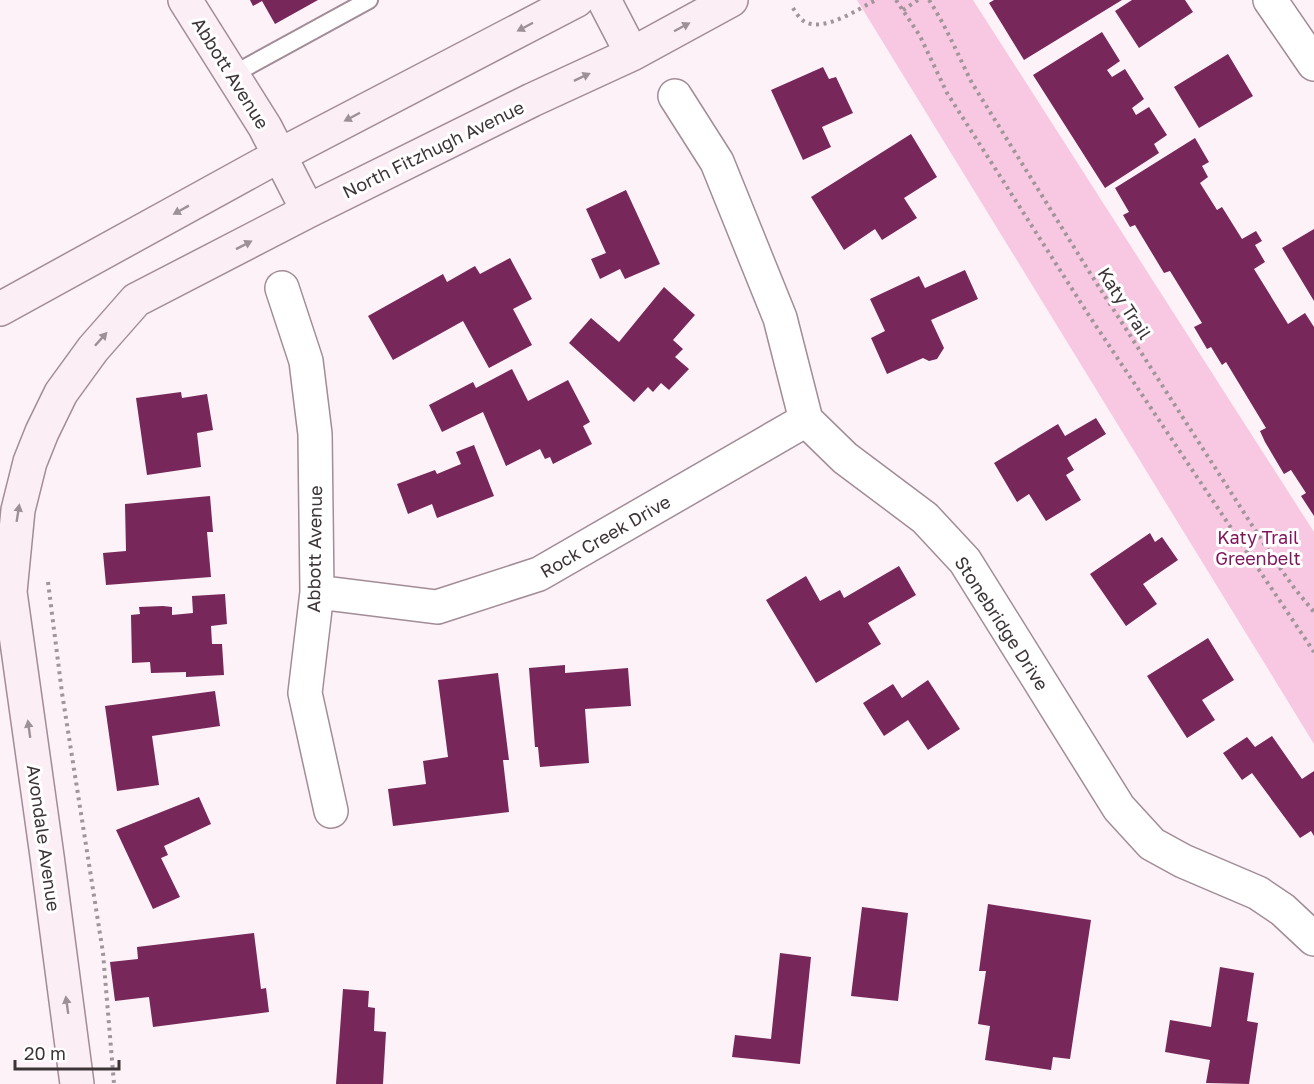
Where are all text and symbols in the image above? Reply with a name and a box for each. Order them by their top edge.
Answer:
street label: Abbott Avenue [188,13,274,133]
one-way arrow [517,22,534,32]
one-way arrow [673,22,690,32]
one-way arrow [574,73,591,82]
street label: North Fitzhugh Avenue [339,95,527,203]
one-way arrow [344,113,361,122]
one-way arrow [172,205,189,215]
one-way arrow [235,240,252,249]
street label: Katy Trail [1094,263,1157,343]
one-way arrow [94,332,107,347]
street label: Abbott Avenue [302,485,326,613]
street label: Rock Creek Drive [536,490,674,582]
one-way arrow [14,503,23,522]
park label: Katy Trail Greenbelt [1215,526,1301,569]
street label: Stonebridge Drive [950,552,1054,694]
one-way arrow [25,719,34,738]
street label: Avondale Avenue [23,763,65,913]
one-way arrow [63,995,72,1014]
scale bar [15,1033,118,1071]
text: 20 m [24,1042,66,1064]

